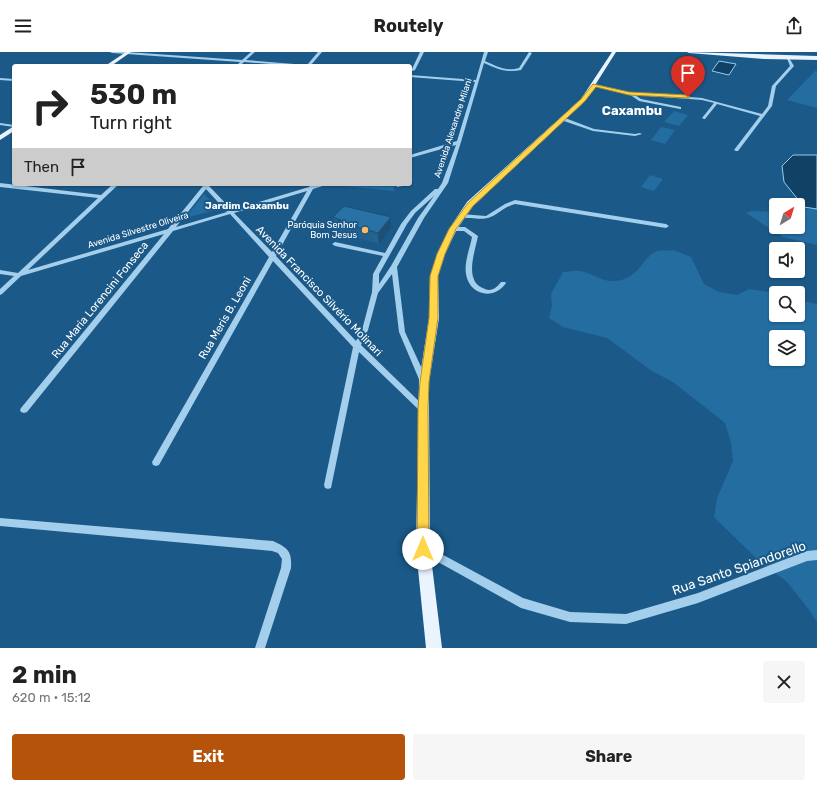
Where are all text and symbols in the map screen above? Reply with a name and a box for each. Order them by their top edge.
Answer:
icon: menu [12,15,34,37]
text: Routely [374,15,443,37]
icon: share [783,15,805,37]
pin [671,56,705,97]
icon: arrive [677,62,699,84]
street label: Avenida Alexandre Milani [432,77,474,179]
text: 530 m [90,78,177,111]
icon: right [24,80,76,132]
district label: Caxambu [602,103,662,118]
text: Turn right [90,112,172,134]
icon: arrive [67,156,89,178]
text: Then [24,158,59,176]
north arrow [769,198,805,234]
map controls [769,198,805,366]
district label: Jardim Caxambu [205,200,289,212]
street label: Avenida Silvestre Oliveira [86,210,190,250]
place label: Paróquia Senhor Bom Jesus [288,220,358,240]
street label: Avenida Francisco Silvério Molinari [253,223,385,359]
marker: Paróquia Senhor Bom Jesus [360,225,370,235]
street label: Rua Maria Lorencini Fonseca [49,239,151,361]
button: sound [769,242,805,278]
street label: Rua Meris B. Leoni [196,274,254,362]
button: search [769,286,805,322]
button: layers [769,330,805,366]
position arrow [402,528,444,570]
street label: Rua Santo Spiandorello [670,538,808,598]
text: 2 min [12,661,77,689]
button: close [763,661,805,703]
text: 620 m · 15:12 [12,690,91,705]
button: Exit [12,734,405,780]
button: Share [413,734,805,780]

